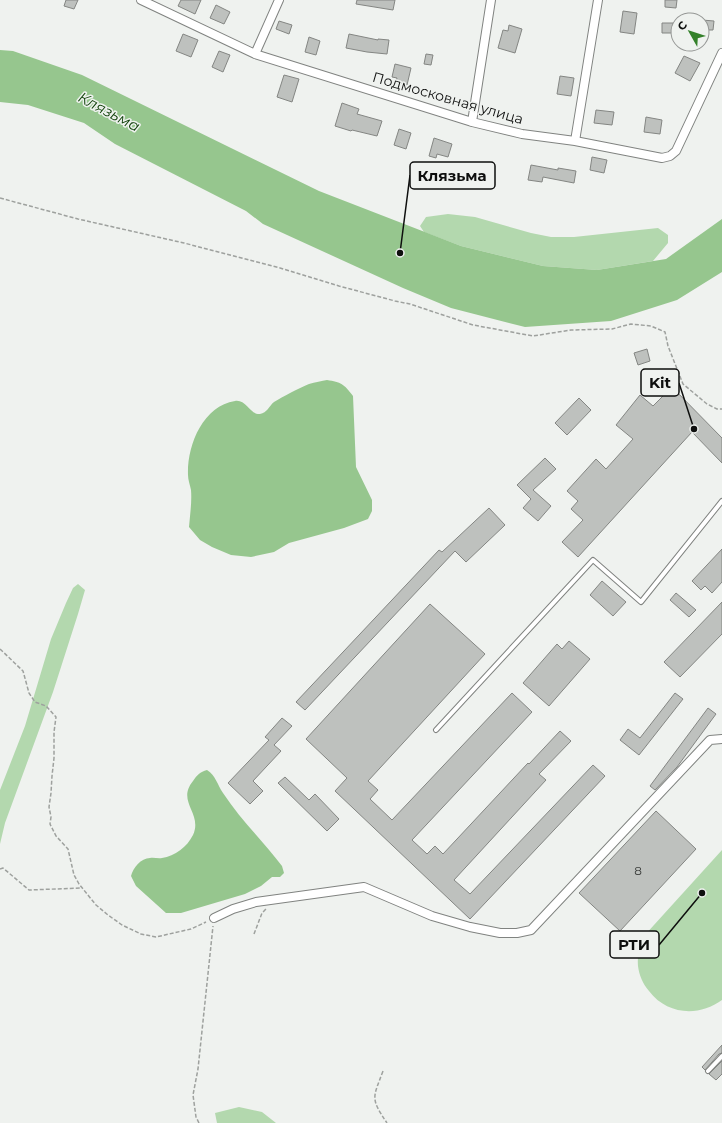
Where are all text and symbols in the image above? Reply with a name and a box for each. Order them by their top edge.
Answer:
north arrow [670,12,710,52]
text: С [674,18,690,33]
street label: Подмосковная улица [370,68,526,128]
water label: Клязьма [75,87,143,136]
callout: Клязьма [410,162,495,189]
text: Клязьма [417,166,487,185]
callout: Kit [641,369,679,396]
text: Kit [649,373,672,392]
house number: 8 [634,863,642,878]
callout: РТИ [610,931,659,958]
text: РТИ [618,935,650,954]

